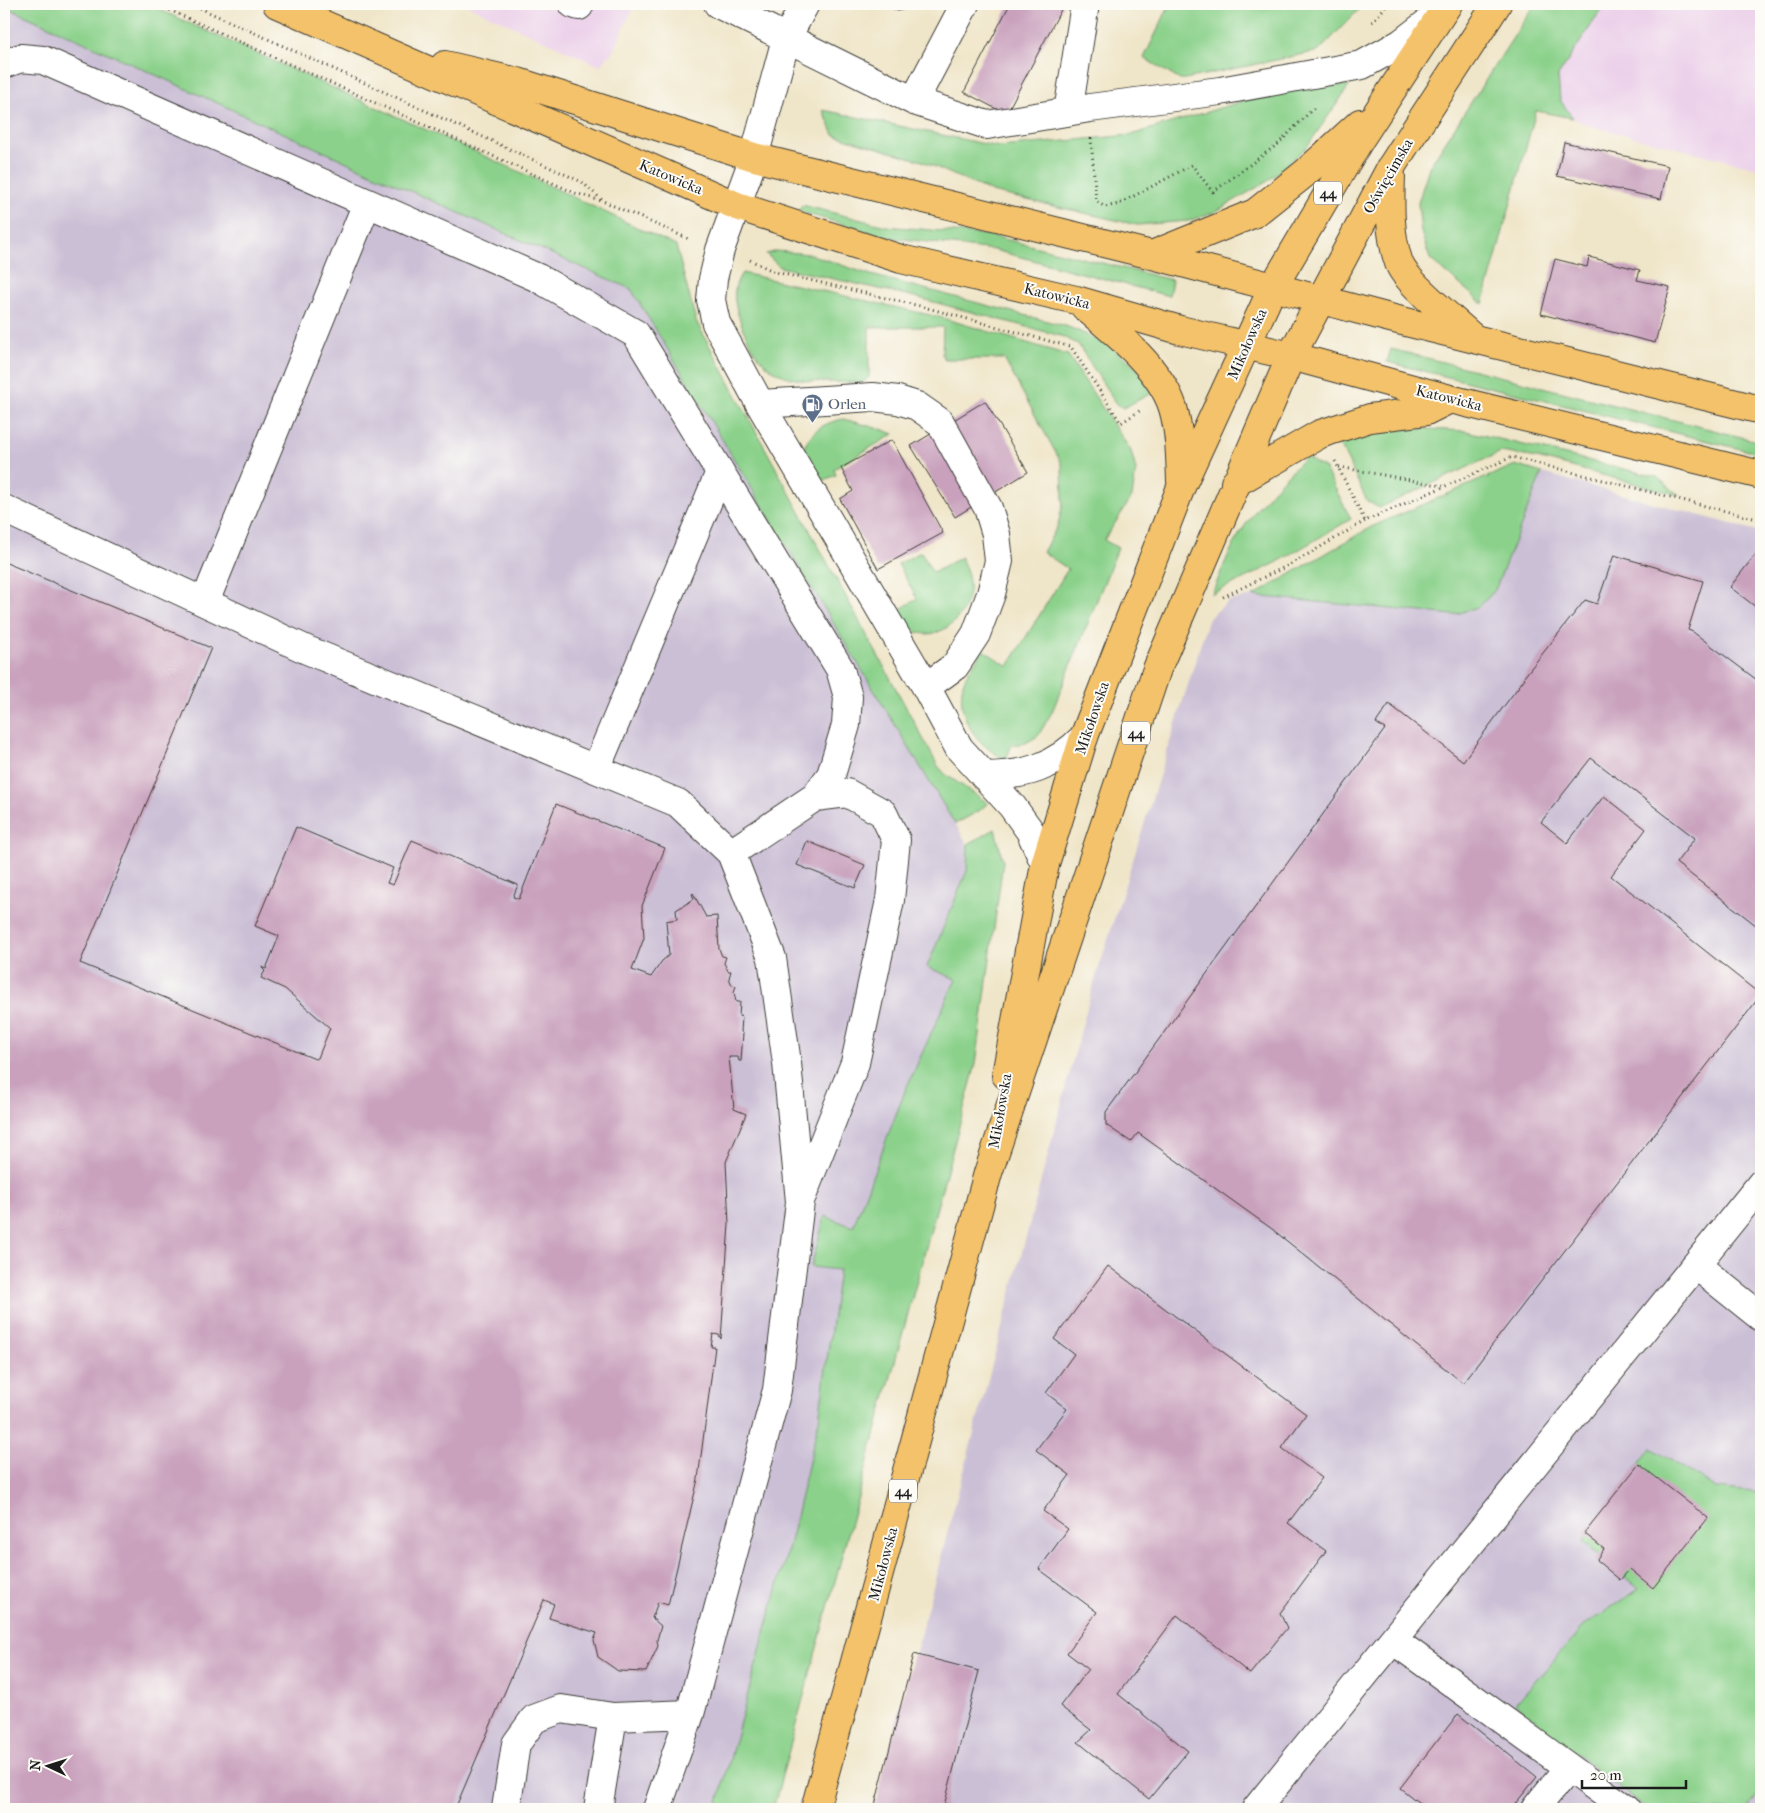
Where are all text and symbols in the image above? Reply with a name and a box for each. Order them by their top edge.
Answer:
street label: Oświęcimska [1359,134,1417,217]
street label: Katowicka [636,156,706,199]
road number: 44 [1314,182,1342,204]
street label: Katowicka [1022,279,1093,313]
street label: Mikołowska [1223,305,1271,382]
street label: Katowicka [1414,381,1485,415]
fuel station icon: Orlen [800,392,824,423]
place label: Orlen [828,395,867,413]
street label: Mikołowska [1071,678,1113,757]
road number: 44 [1122,721,1150,744]
street label: Mikołowska [985,1071,1016,1150]
road number: 44 [889,1480,917,1502]
street label: Mikołowska [864,1524,902,1603]
north arrow [22,1740,72,1790]
scale bar [1582,1758,1686,1790]
text: N [27,1759,44,1771]
text: 20 m [1590,1766,1622,1784]

